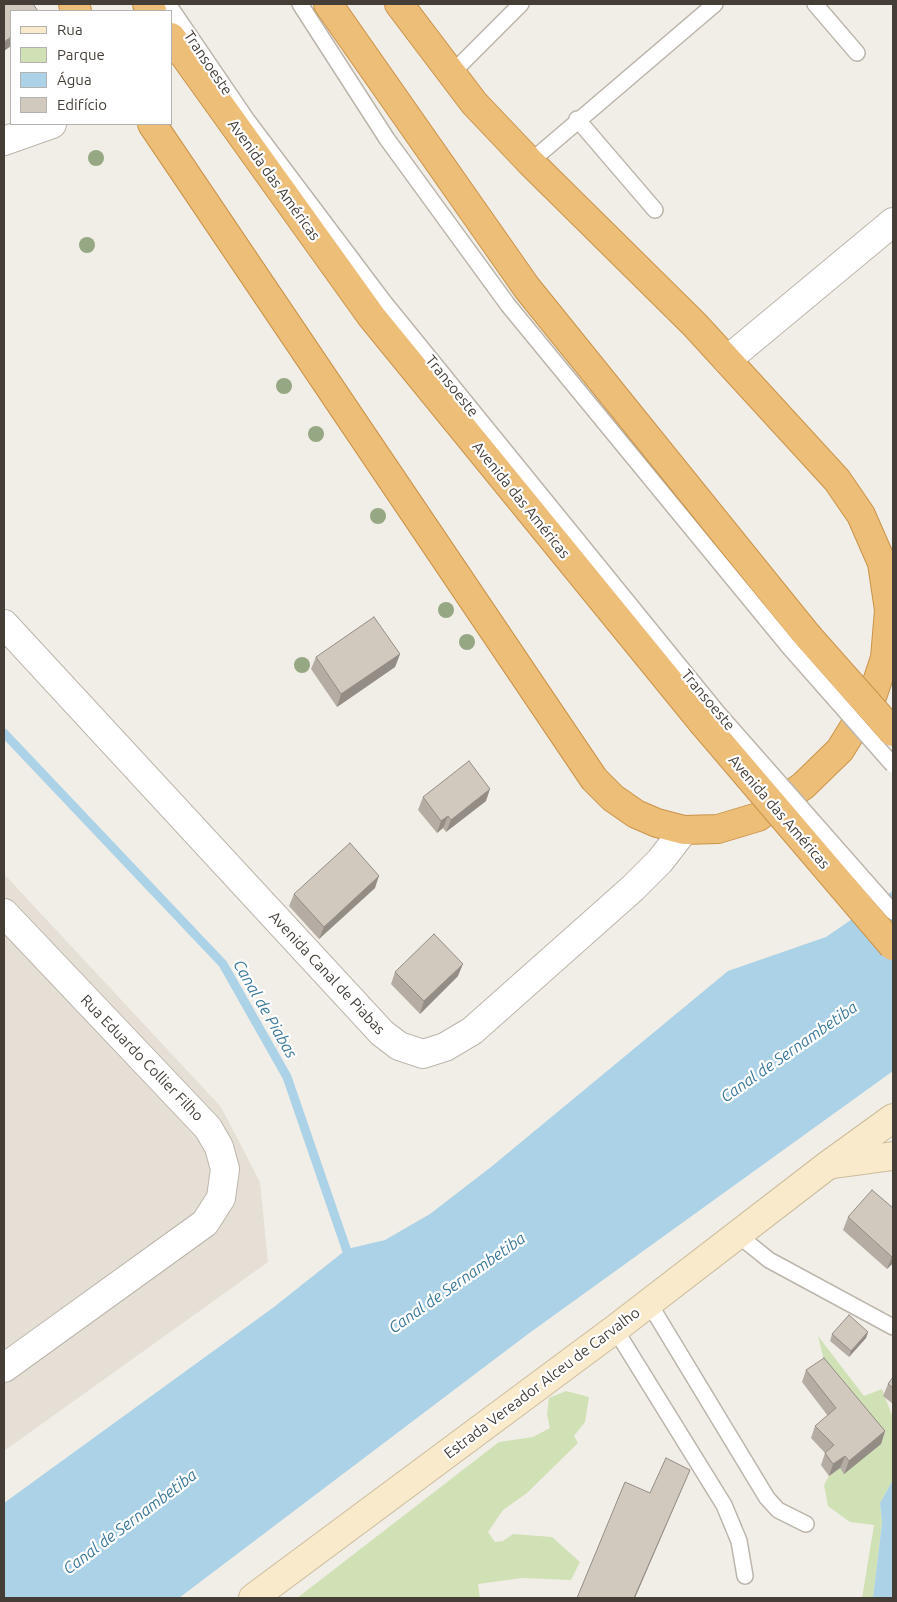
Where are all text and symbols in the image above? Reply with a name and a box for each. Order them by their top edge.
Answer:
legend [10,10,172,125]
text: Rua [57,21,83,38]
street label: Transoeste [180,27,236,99]
text: Parque [57,46,105,63]
text: Água [57,71,92,88]
text: Edifício [57,96,107,113]
street label: Avenida das Américas [224,116,324,244]
street label: Transoeste [422,352,482,420]
street label: Avenida das Américas [468,438,574,562]
street label: Transoeste [677,666,739,734]
street label: Avenida das Américas [725,751,833,873]
street label: Avenida Canal de Piabas [265,908,389,1038]
water label: Canal de Piabas [229,956,301,1062]
street label: Rua Eduardo Collier Filho [77,991,207,1125]
water label: Canal de Sernambetiba [717,998,861,1106]
water label: Canal de Sernambetiba [385,1229,529,1337]
street label: Estrada Vereador Alceu de Carvalho [441,1303,643,1463]
water label: Canal de Sernambetiba [59,1465,201,1579]

